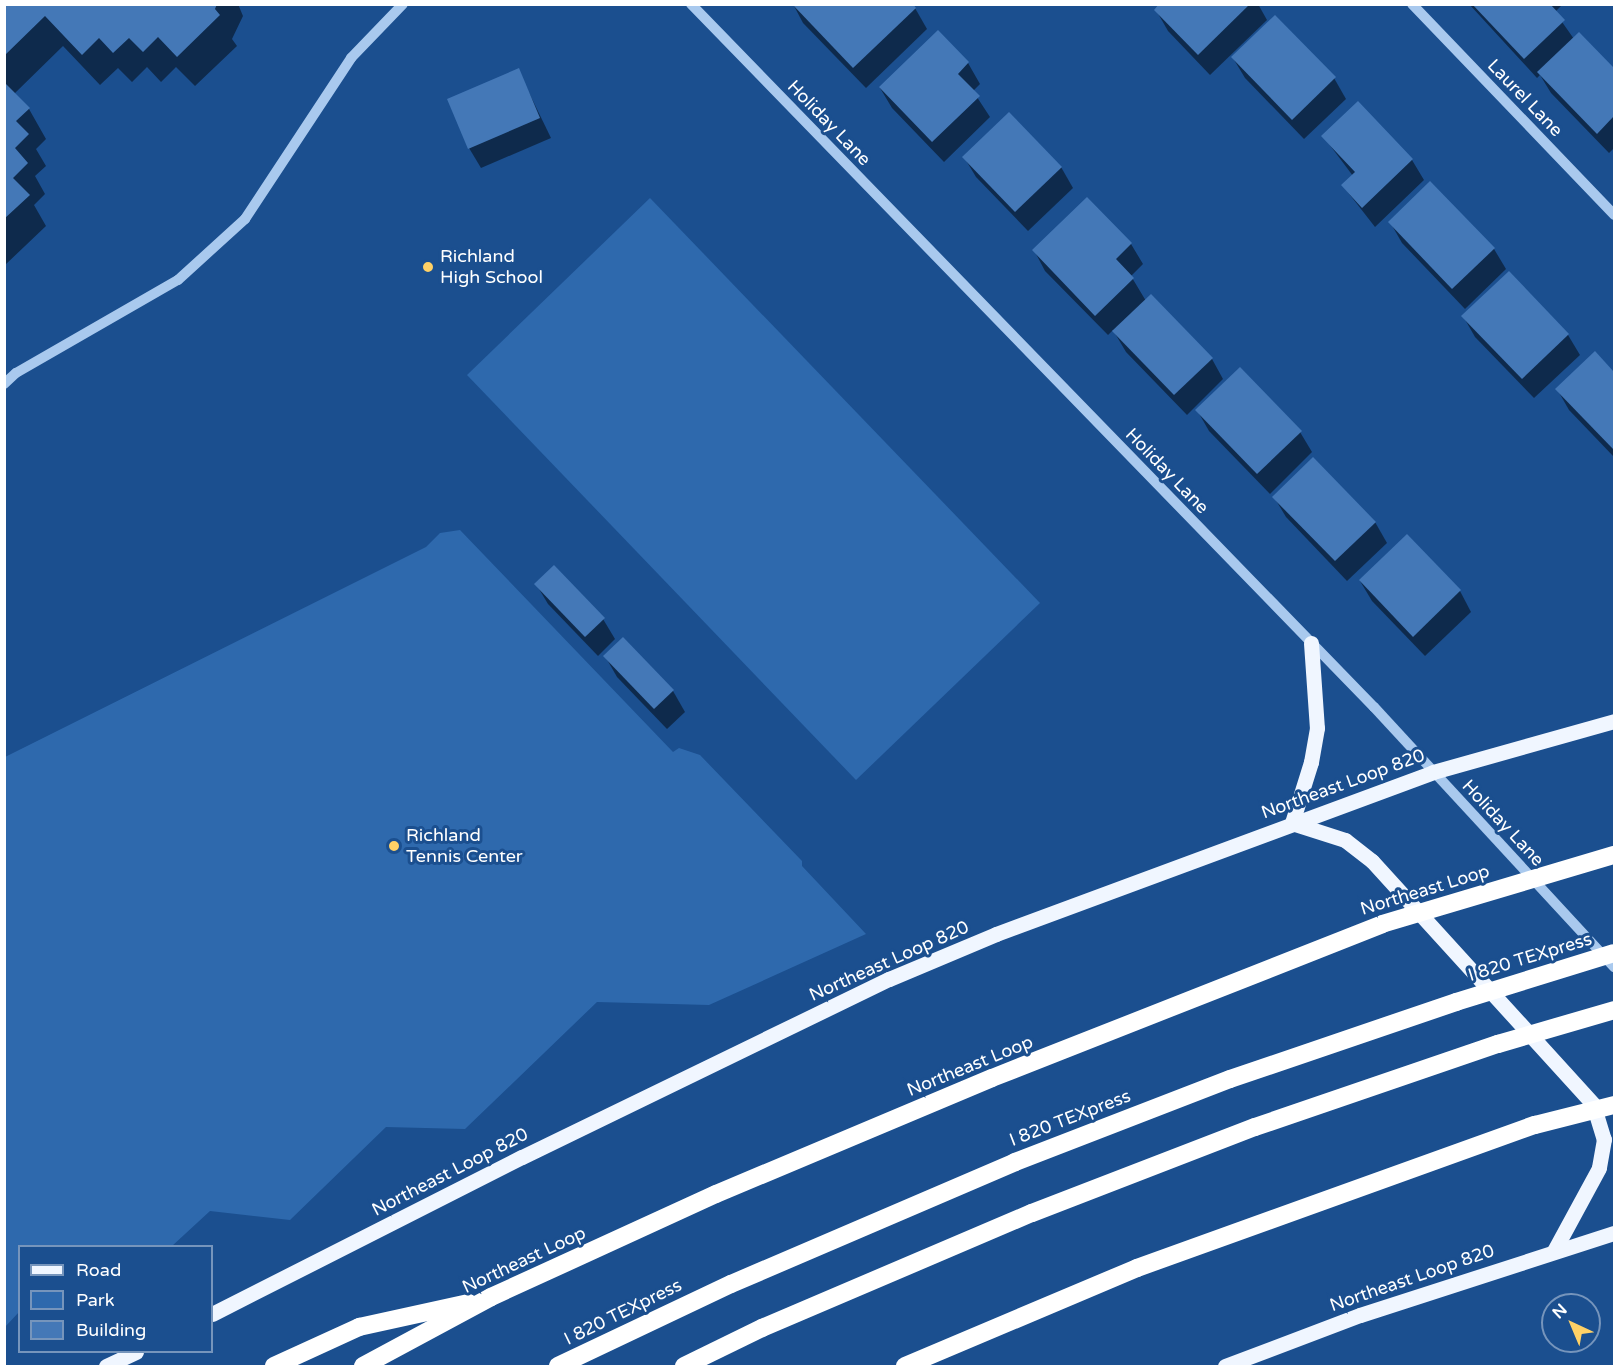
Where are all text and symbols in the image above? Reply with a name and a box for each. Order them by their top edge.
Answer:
street label: Laurel Lane [1483,55,1567,141]
street label: Holiday Lane [783,76,875,170]
place label: Richland High School [440,246,543,288]
marker: Richland High School [421,260,435,274]
street label: Holiday Lane [1121,424,1213,518]
street label: Northeast Loop 820 [1258,744,1428,824]
street label: Holiday Lane [1457,775,1549,871]
place label: Richland Tennis Center [406,825,523,868]
marker: Richland Tennis Center [387,839,401,853]
street label: Northeast Loop [1358,860,1492,920]
street label: Northeast Loop 820 [806,916,972,1006]
street label: I 820 TEXpress [1466,928,1594,986]
street label: Northeast Loop [904,1031,1036,1101]
street label: I 820 TEXpress [1006,1085,1134,1151]
street label: Northeast Loop 820 [368,1123,532,1221]
street label: Northeast Loop [459,1222,589,1298]
street label: Northeast Loop 820 [1327,1240,1497,1316]
legend [18,1245,213,1353]
text: Road [76,1259,121,1281]
street label: I 820 TEXpress [561,1274,685,1350]
text: Park [76,1289,114,1311]
north arrow [1541,1293,1601,1353]
text: N [1548,1300,1571,1323]
text: Building [76,1319,146,1341]

